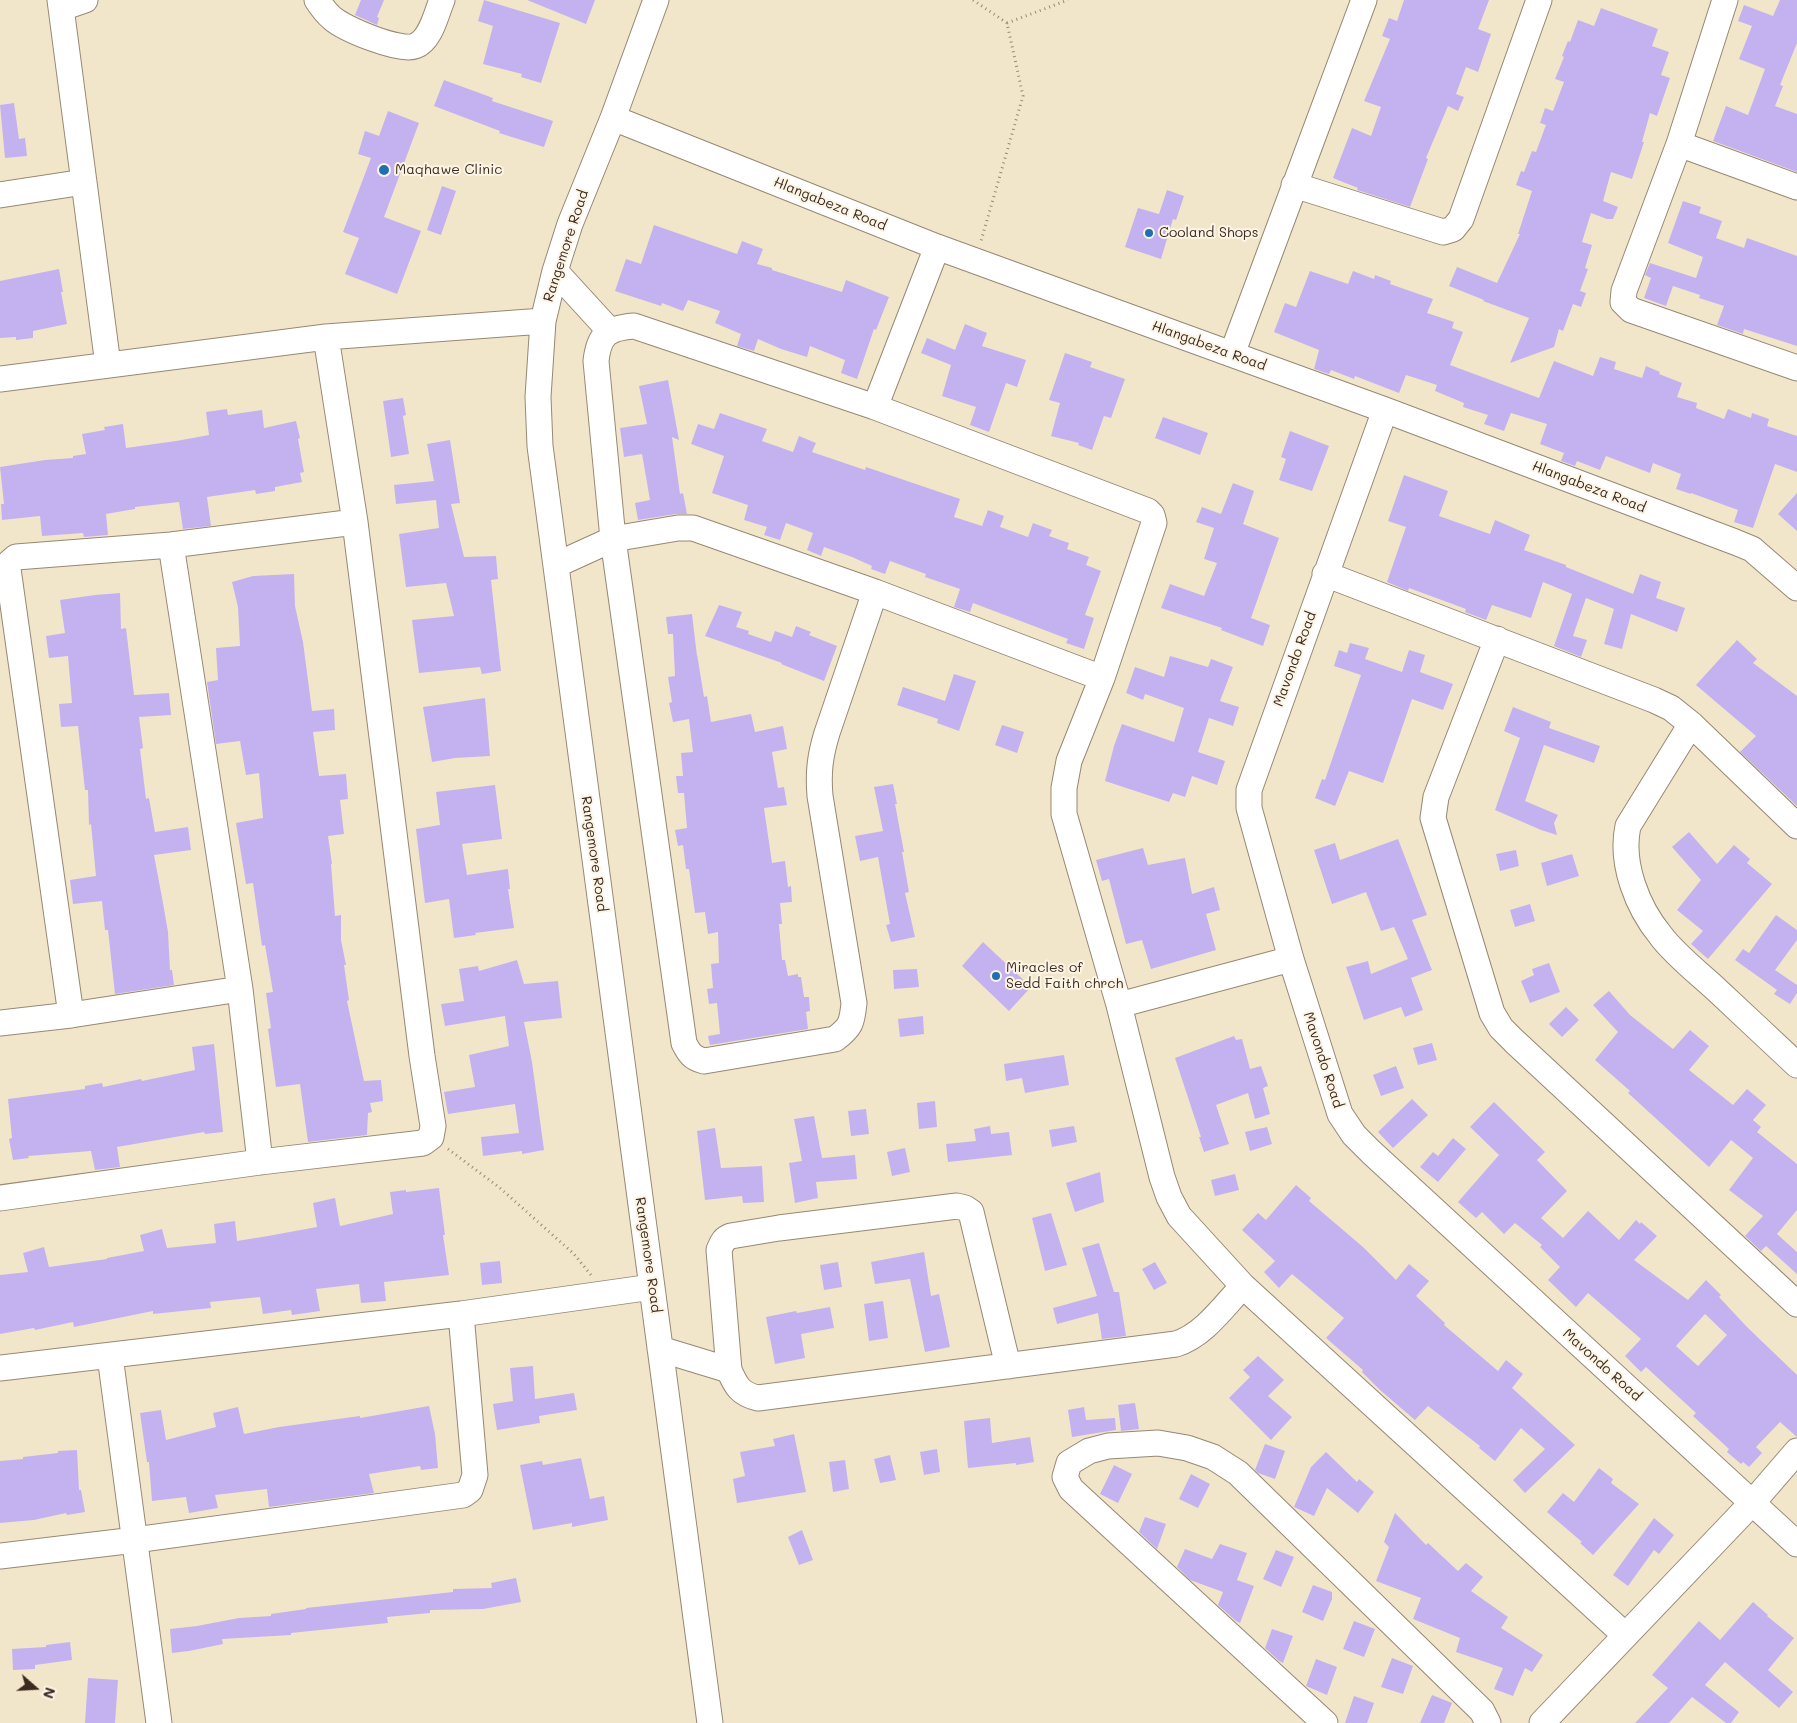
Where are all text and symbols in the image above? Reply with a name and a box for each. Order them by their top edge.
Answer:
place label: Maqhawe Clinic [395,162,503,178]
marker: Maqhawe Clinic [377,163,391,177]
street label: Hlangabeza Road [771,174,889,234]
street label: Rangemore Road [540,188,592,304]
place label: Cooland Shops [1159,225,1258,241]
marker: Cooland Shops [1143,227,1155,239]
street label: Hlangabeza Road [1150,318,1268,374]
street label: Hlangabeza Road [1530,458,1648,516]
street label: Mavondo Road [1270,609,1320,709]
street label: Rangemore Road [578,795,610,913]
place label: Miracles of Sedd Faith chrch [1006,960,1123,992]
marker: Miracles of Sedd Faith chrch [990,970,1002,982]
street label: Mavondo Road [1300,1010,1346,1110]
street label: Rangemore Road [632,1196,664,1314]
street label: Mavondo Road [1559,1325,1645,1405]
north arrow [10,1663,60,1713]
text: N [39,1685,60,1701]

